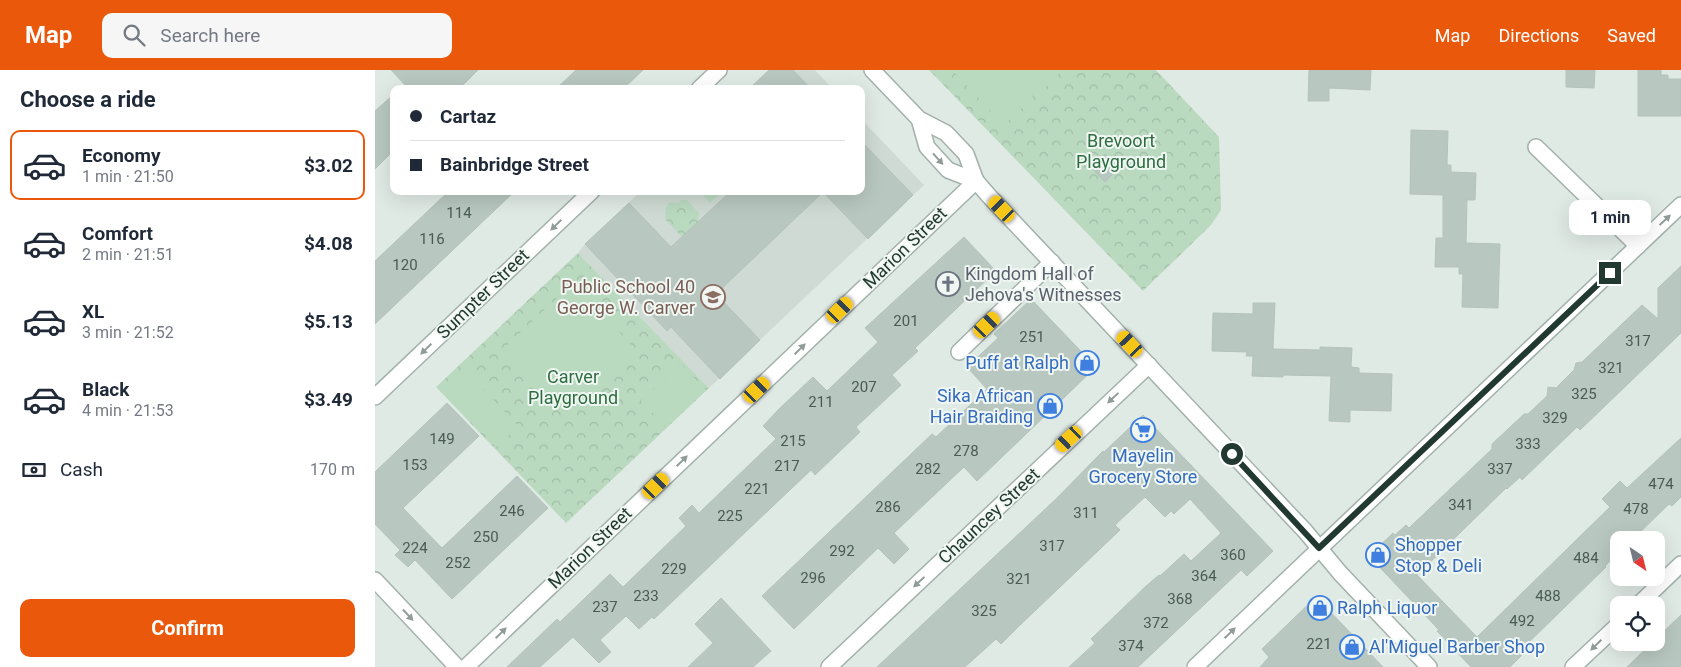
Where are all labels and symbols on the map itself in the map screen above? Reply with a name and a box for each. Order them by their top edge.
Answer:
park label: Brevoort Playground [1076,130,1166,172]
one-way arrow [932,152,944,164]
car [986,193,1017,225]
callout: 1 min [1569,200,1651,236]
street label: Marion Street [858,202,951,293]
house number: 114 [446,204,472,222]
one-way arrow [1659,214,1671,226]
one-way arrow [551,219,563,231]
house number: 116 [419,230,445,248]
street label: Sumpter Street [432,244,533,343]
house number: 120 [392,256,418,274]
route end [1599,262,1621,284]
place label: Kingdom Hall of Jehova's Witnesses [965,263,1122,305]
church icon: Kingdom Hall of Jehova's Witnesses [935,271,961,297]
place label: Public School 40 George W. Carver [557,276,695,318]
school or university icon: Public School 40 George W. Carver [700,284,726,310]
car [824,294,856,326]
car [970,309,1003,341]
house number: 201 [893,312,919,330]
house number: 251 [1019,328,1045,346]
car [1114,328,1145,360]
house number: 317 [1625,332,1651,350]
one-way arrow [420,343,432,355]
one-way arrow [793,343,805,355]
shop icon: Puff at Ralph [1074,350,1100,376]
place label: Puff at Ralph [965,352,1069,373]
house number: 321 [1598,359,1624,377]
park label: Carver Playground [528,366,618,408]
car [741,374,773,406]
house number: 207 [851,378,877,396]
place label: Sika African Hair Braiding [930,385,1033,427]
house number: 325 [1571,385,1597,403]
one-way arrow [1107,392,1119,404]
house number: 211 [808,393,834,411]
shop icon: Sika African Hair Braiding [1037,393,1063,419]
house number: 329 [1542,409,1568,427]
supermarket icon: Mayelin Grocery Store [1130,417,1156,443]
car [1052,423,1085,455]
house number: 149 [429,430,455,448]
house number: 215 [780,432,806,450]
house number: 333 [1515,435,1541,453]
house number: 278 [953,442,979,460]
route start [1221,443,1243,465]
place label: Mayelin Grocery Store [1089,445,1197,487]
one-way arrow [676,455,688,467]
house number: 153 [402,456,428,474]
house number: 217 [774,457,800,475]
house number: 282 [915,460,941,478]
house number: 337 [1487,460,1513,478]
street label: Chauncey Street [934,463,1044,568]
car [640,470,672,502]
house number: 474 [1648,475,1674,493]
house number: 221 [744,480,770,498]
house number: 341 [1448,496,1474,514]
house number: 286 [875,498,901,516]
house number: 478 [1623,500,1649,518]
house number: 246 [499,502,525,520]
street label: Marion Street [543,502,636,593]
house number: 311 [1073,504,1099,522]
house number: 225 [717,507,743,525]
house number: 250 [473,528,499,546]
north arrow [1610,531,1665,586]
place label: Shopper Stop & Deli [1395,534,1482,576]
house number: 317 [1039,537,1065,555]
house number: 224 [402,539,428,557]
house number: 292 [829,542,855,560]
shop icon: Shopper Stop & Deli [1365,542,1391,568]
house number: 360 [1220,546,1246,564]
house number: 484 [1573,549,1599,567]
house number: 252 [445,554,471,572]
house number: 229 [661,560,687,578]
house number: 364 [1191,567,1217,585]
house number: 296 [800,569,826,587]
house number: 321 [1006,570,1032,588]
one-way arrow [913,576,925,588]
house number: 233 [633,587,659,605]
house number: 488 [1535,587,1561,605]
house number: 368 [1167,590,1193,608]
shop icon: Ralph Liquor [1307,595,1333,621]
place label: Ralph Liquor [1337,597,1437,618]
house number: 237 [592,598,618,616]
house number: 325 [971,602,997,620]
one-way arrow [402,609,414,621]
house number: 492 [1509,612,1535,630]
house number: 372 [1143,614,1169,632]
one-way arrow [1224,627,1236,639]
one-way arrow [495,628,507,640]
shop icon: Al'Miguel Barber Shop [1339,634,1365,660]
house number: 221 [1306,635,1332,653]
place label: Al'Miguel Barber Shop [1369,636,1545,657]
house number: 374 [1118,637,1144,655]
one-way arrow [1590,639,1602,651]

